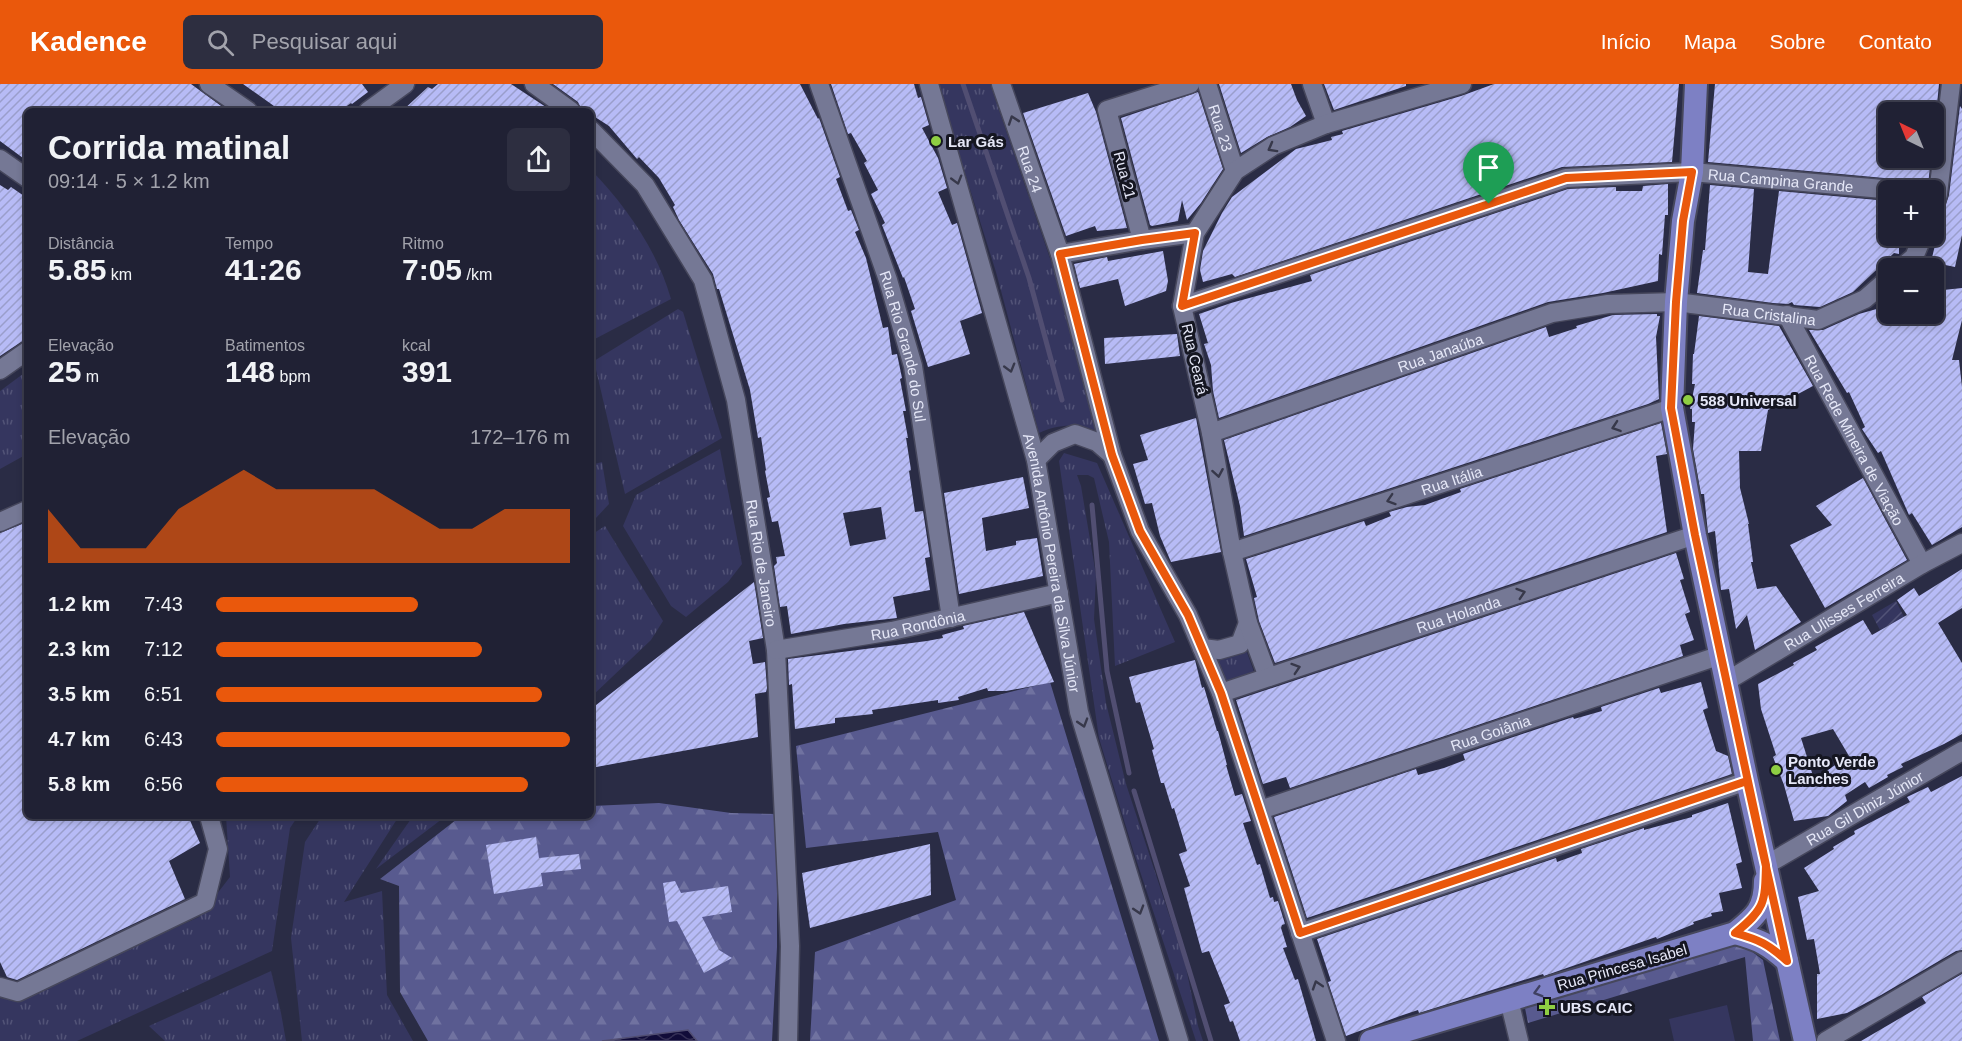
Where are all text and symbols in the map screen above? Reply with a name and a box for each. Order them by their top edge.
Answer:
search box [183,15,603,69]
text: Kadence [30,26,147,57]
icon: search [204,26,237,59]
text: Pesquisar aqui [252,29,397,54]
text: Início [1601,30,1651,53]
text: Mapa [1684,30,1736,53]
text: Sobre [1769,30,1825,53]
text: Contato [1858,30,1932,53]
street label: Rua 23 [1206,102,1237,153]
north arrow [1878,102,1944,168]
map controls [1878,102,1944,324]
one-way arrow [1008,115,1020,126]
button: share [507,128,570,191]
text: Corrida matinal [48,129,290,166]
place label: Lar Gás [948,133,1004,150]
marker: Lar Gás [929,134,943,148]
one-way arrow [1268,141,1278,152]
pin [1463,142,1514,204]
street label: Rua 24 [1015,143,1046,195]
street label: Rua 21 [1111,149,1139,201]
icon: arrive [1472,151,1505,184]
street label: Rua Campina Grande [1707,165,1854,195]
text: 09:14 · 5 × 1.2 km [48,170,210,192]
one-way arrow [950,174,962,185]
button: + [1878,180,1944,246]
text: Distância [48,235,114,252]
text: Tempo [225,235,273,252]
text: Ritmo [402,235,444,252]
text: 5.85 [48,253,106,286]
text: 41:26 [225,253,302,286]
text: 7:05 [402,253,462,286]
button: − [1878,258,1944,324]
text: km [106,266,132,283]
text: /km [462,266,492,283]
street label: Rua Rio Grande do Sul [877,268,930,423]
street label: Rua Cristalina [1721,299,1817,328]
street label: Rua Ceará [1179,322,1212,397]
street label: Rua Janaúba [1395,329,1486,375]
text: Elevação [48,337,114,354]
text: Batimentos [225,337,305,354]
text: kcal [402,337,430,354]
street label: Rua Rede Mineira de Viação [1802,352,1908,528]
text: 25 [48,355,81,388]
text: 148 [225,355,275,388]
text: 391 [402,355,452,388]
one-way arrow [1003,363,1016,373]
text: m [81,368,99,385]
text: bpm [275,368,311,385]
place label: 588 Universal [1700,392,1797,409]
marker: 588 Universal [1681,393,1695,407]
one-way arrow [1611,419,1622,432]
text: Elevação [48,426,130,448]
text: 172–176 m [470,426,570,448]
street label: Avenida Antônio Pereira da Silva Júnior [1020,431,1084,694]
street label: Rua Itália [1419,462,1485,498]
one-way arrow [1211,468,1224,478]
one-way arrow [1386,493,1397,505]
street label: Rua Rio de Janeiro [744,498,781,628]
street label: Rua Ulisses Ferreira [1781,568,1907,654]
one-way arrow [1515,588,1526,600]
street label: Rua Holanda [1414,592,1503,636]
text: 1.2 km [48,593,110,615]
text: 7:43 [144,593,183,615]
street label: Rua Rondônia [869,606,967,643]
text: 2.3 km [48,638,110,660]
text: 7:12 [144,638,183,660]
one-way arrow [1290,662,1301,675]
text: 3.5 km [48,683,110,705]
text: 6:51 [144,683,183,705]
street label: Rua Goiânia [1448,711,1533,754]
one-way arrow [1076,717,1088,728]
text: 4.7 km [48,728,110,750]
text: 6:43 [144,728,183,750]
place label: Ponto Verde Lanches [1788,753,1876,787]
marker: Ponto Verde Lanches [1769,763,1783,777]
street label: Rua Gil Diniz Júnior [1803,767,1926,848]
text: 5.8 km [48,773,110,795]
text: 6:56 [144,773,183,795]
one-way arrow [1132,904,1145,915]
street label: Rua Princesa Isabel [1555,940,1689,994]
one-way arrow [1312,981,1325,991]
one-way arrow [1533,985,1544,997]
marker: UBS CAIC [1538,998,1556,1016]
place label: UBS CAIC [1560,999,1633,1016]

